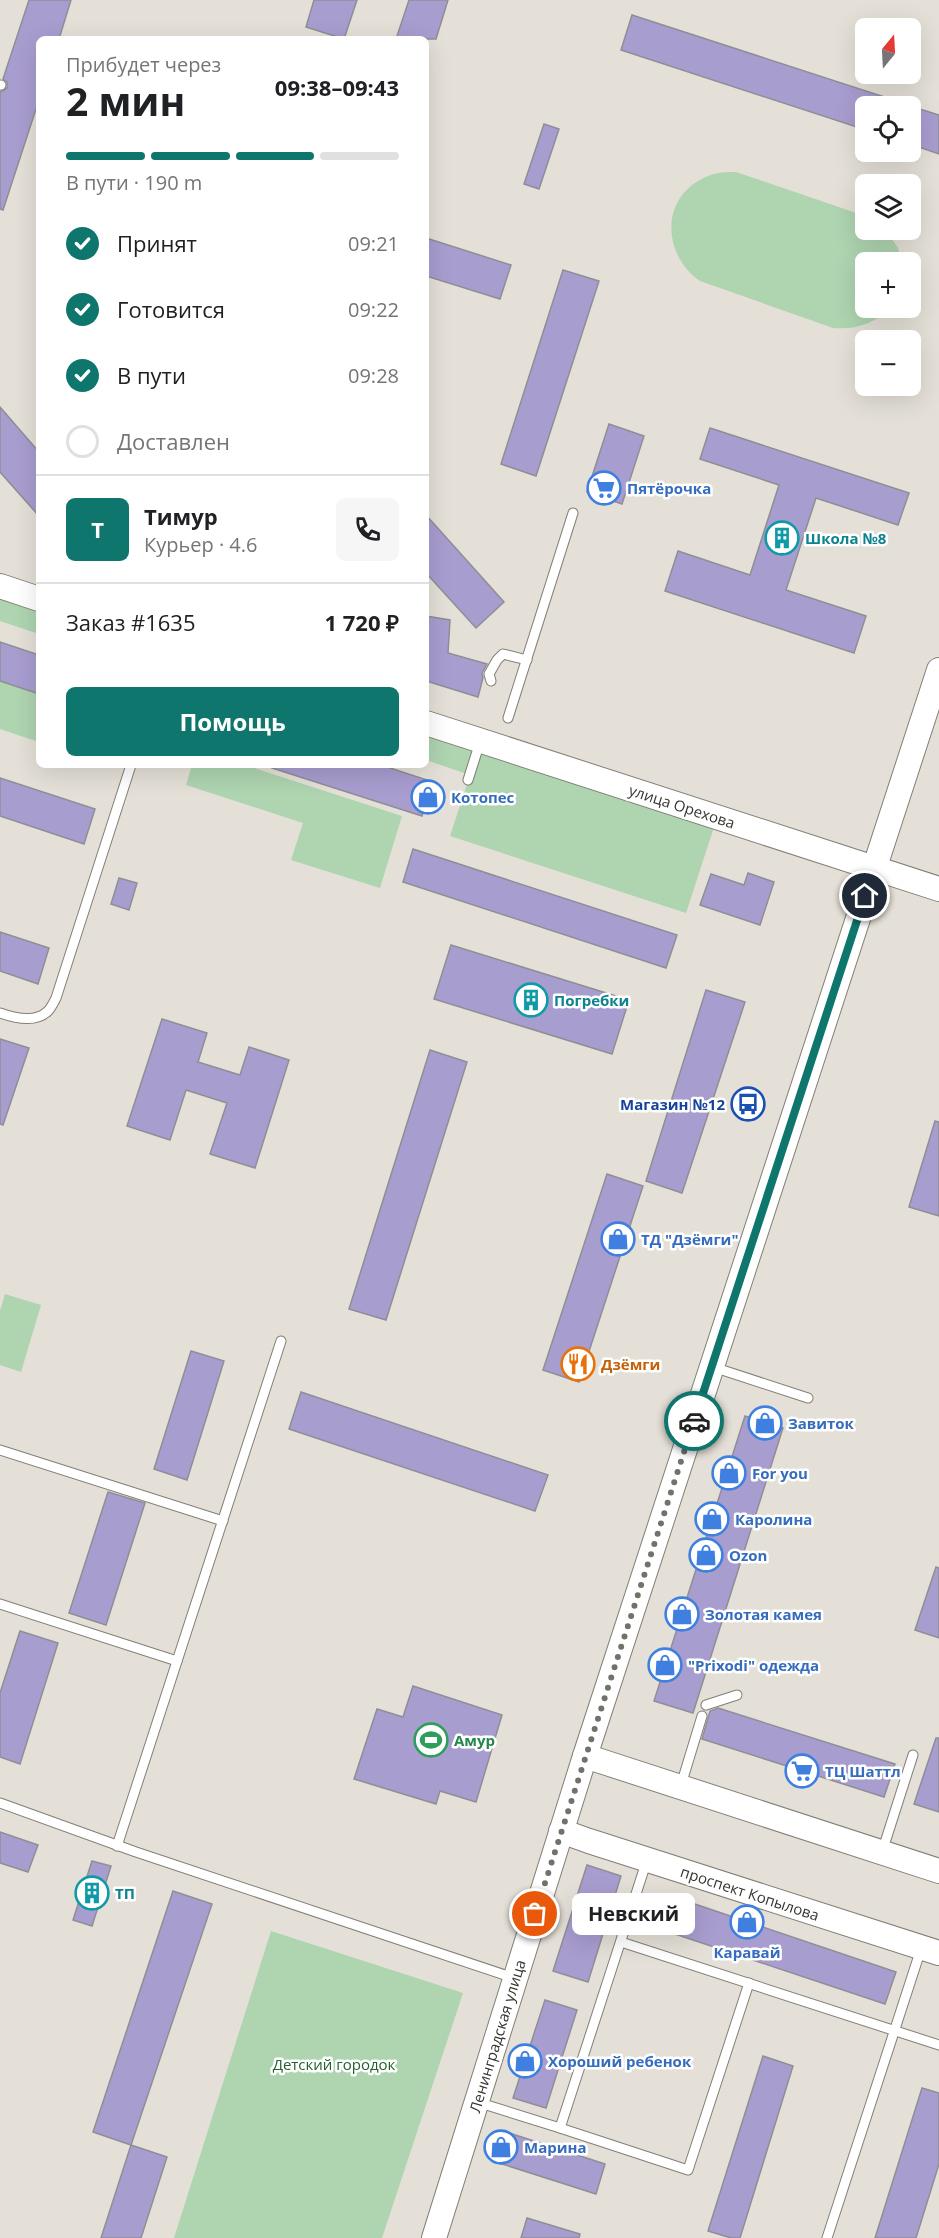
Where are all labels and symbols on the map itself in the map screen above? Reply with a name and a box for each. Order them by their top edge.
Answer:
north arrow [855,18,921,84]
supermarket icon: Пятёрочка [586,470,622,506]
place label: Пятёрочка [627,478,711,498]
building icon: Школа №8 [764,520,800,556]
place label: Школа №8 [805,528,887,548]
shop icon: Котопес [410,779,446,815]
street label: улица Орехова [626,779,738,833]
place label: Котопес [451,787,515,807]
pin [839,870,890,921]
building icon: Погребки [513,982,549,1018]
place label: Погребки [554,990,629,1010]
bus stop icon: Магазин №12 [730,1086,766,1122]
place label: Магазин №12 [620,1094,725,1114]
shop icon: ТД "Дзёмги" [600,1221,636,1257]
place label: ТД "Дзёмги" [641,1229,739,1249]
restaurant icon: Дзёмги [560,1346,596,1382]
place label: Дзёмги [601,1354,660,1374]
courier [664,1391,724,1451]
shop icon: Завиток [747,1405,783,1441]
place label: Завиток [788,1413,855,1433]
shop icon: For you [711,1455,747,1491]
place label: For you [752,1463,808,1483]
shop icon: Каролина [694,1501,730,1537]
place label: Каролина [735,1509,812,1529]
shop icon: Ozon [688,1537,724,1573]
place label: Ozon [729,1545,767,1565]
shop icon: Золотая камея [664,1596,700,1632]
place label: Золотая камея [705,1604,822,1624]
shop icon: "Prixodi" одежда [647,1647,683,1683]
place label: "Prixodi" одежда [688,1655,819,1675]
sports icon: Амур [413,1722,449,1758]
place label: Амур [454,1730,495,1750]
supermarket icon: ТЦ Шаттл [784,1753,820,1789]
place label: ТЦ Шаттл [825,1761,901,1781]
street label: проспект Копылова [678,1861,822,1925]
building icon: ТП [74,1875,110,1911]
place label: ТП [115,1883,135,1903]
pin [509,1888,560,1939]
callout: Невский [571,1893,694,1935]
shop icon: Каравай [729,1904,765,1940]
place label: Каравай [714,1942,781,1962]
street label: Ленинградская улица [464,1957,530,2115]
shop icon: Хороший ребенок [507,2043,543,2079]
place label: Хороший ребенок [548,2051,692,2071]
park label: Детский городок [273,2054,396,2074]
shop icon: Марина [483,2129,519,2165]
place label: Марина [524,2137,587,2157]

